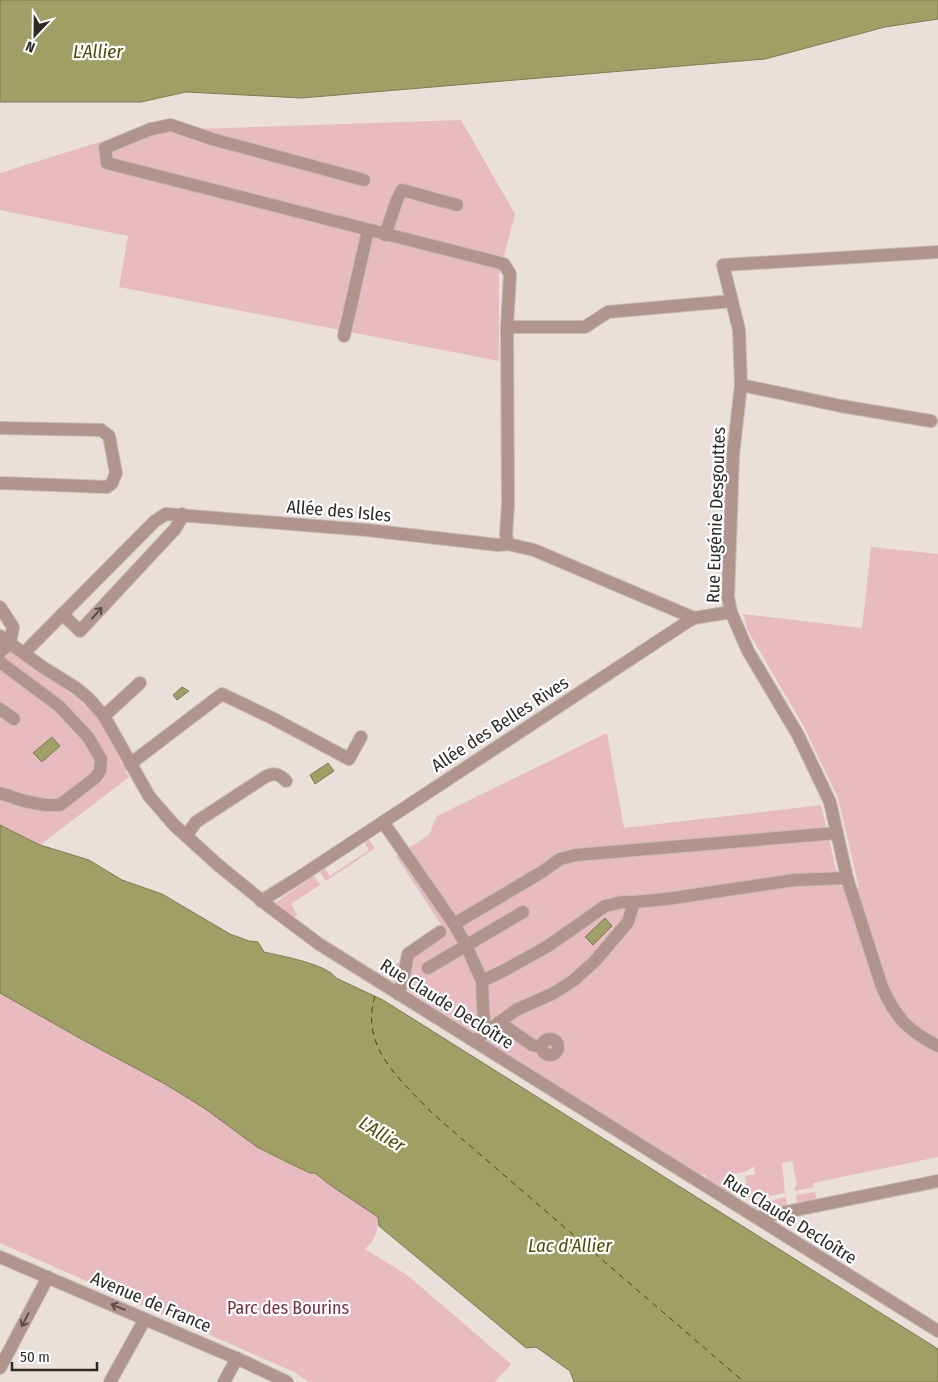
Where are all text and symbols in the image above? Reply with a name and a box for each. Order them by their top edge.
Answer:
north arrow [10,10,60,60]
text: N [23,37,37,56]
water label: L'Allier [73,40,124,63]
street label: Rue Eugénie Desgouttes [702,426,730,603]
street label: Allée des Isles [286,495,393,527]
one-way arrow [90,607,102,620]
street label: Allée des Belles Rives [427,671,573,777]
street label: Rue Claude Decloître [376,954,518,1054]
water label: L'Allier [355,1111,410,1158]
street label: Rue Claude Decloître [719,1169,861,1269]
water label: Lac d'Allier [528,1234,613,1257]
street label: Avenue de France [87,1267,215,1337]
park label: Parc des Bourins [227,1297,349,1319]
one-way arrow [111,1302,126,1312]
one-way arrow [20,1312,30,1327]
scale bar [12,1340,98,1372]
text: 50 m [20,1348,50,1366]

